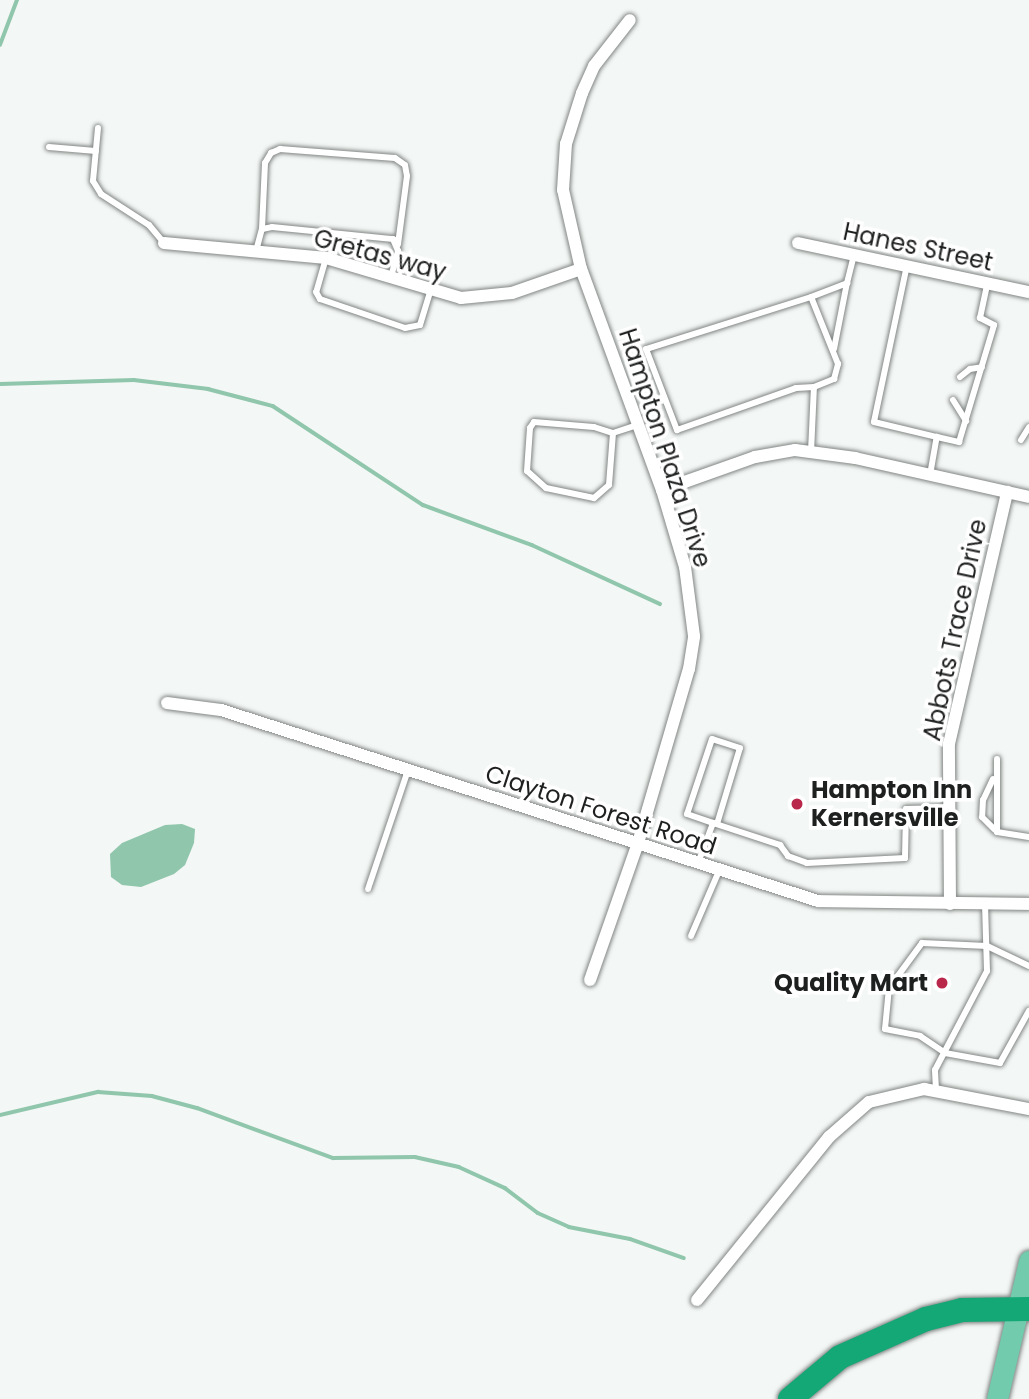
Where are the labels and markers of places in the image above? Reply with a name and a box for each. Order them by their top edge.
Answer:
place label: Hampton Inn Kernersville [811,776,972,832]
marker: Hampton Inn Kernersville [789,796,805,812]
place label: Quality Mart [774,969,928,997]
marker: Quality Mart [934,975,950,991]

